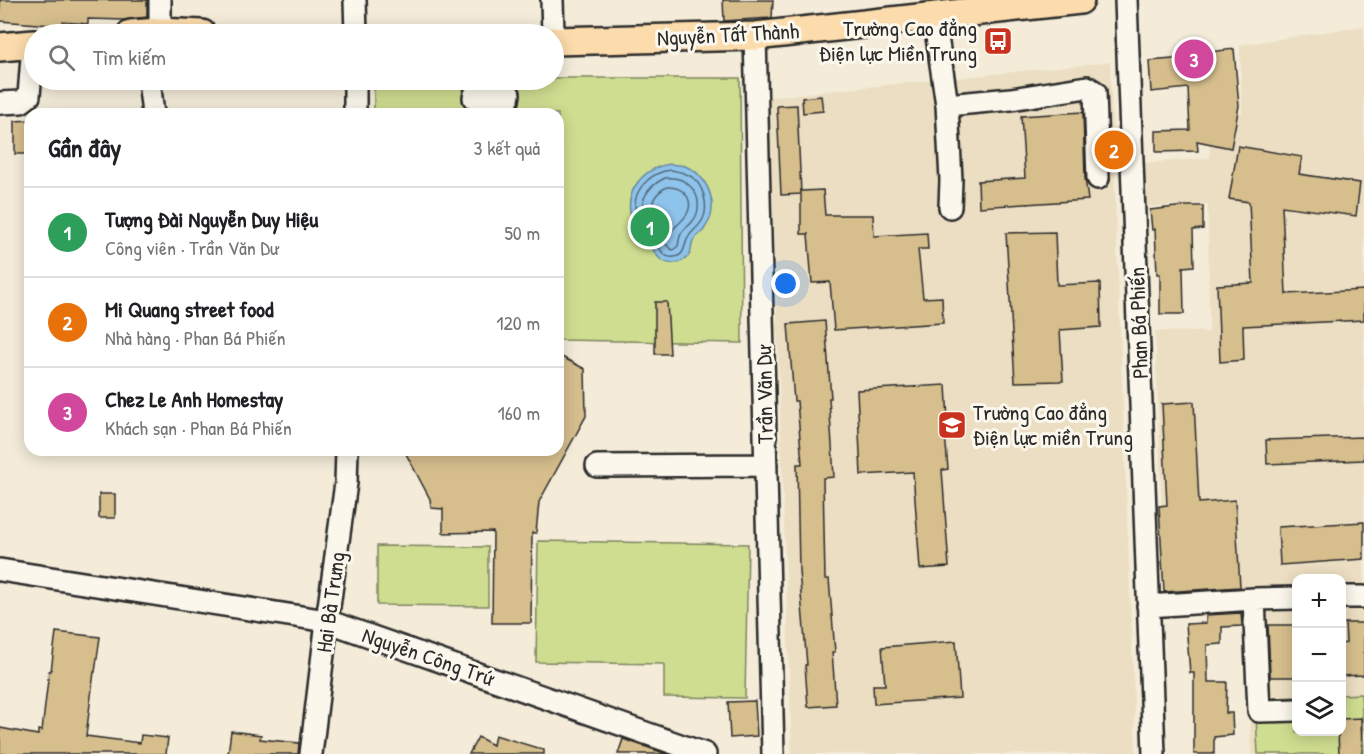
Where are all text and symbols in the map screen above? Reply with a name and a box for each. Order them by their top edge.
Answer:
place label: Trường Cao đẳng Điện lực Miền Trung [819,13,977,68]
street label: Nguyễn Tất Thành [656,15,800,53]
search box [24,24,564,90]
bus stop icon: Trường Cao đẳng Điện lực Miền Trung [982,25,1014,57]
pin: 3 [1174,36,1214,82]
icon: search [45,41,78,74]
text: Tìm kiếm [93,42,166,72]
pin: 2 [1094,128,1134,172]
text: Gần đây [48,130,121,165]
text: 3 kết quả [474,134,540,161]
text: Tượng Đài Nguyễn Duy Hiệu [105,204,318,234]
pin: 1 [630,204,670,250]
text: 1 [64,219,71,246]
text: 50 m [504,219,540,246]
text: Công viên · Trần Văn Dư [105,234,278,261]
street label: Phan Bá Phiến [1121,267,1155,379]
your location [771,269,800,298]
text: Mi Quang street food [105,294,274,324]
text: 2 [63,309,72,336]
text: 120 m [496,309,540,336]
text: Nhà hàng · Phan Bá Phiến [105,324,285,351]
street label: Trần Văn Dư [748,344,780,444]
text: Chez Le Anh Homestay [105,384,283,414]
place label: Trường Cao đẳng Điện lực miền Trung [973,397,1133,452]
text: 3 [63,399,72,426]
text: 160 m [498,399,540,426]
school or university icon: Trường Cao đẳng Điện lực miền Trung [936,409,968,441]
text: Khách sạn · Phan Bá Phiến [105,414,292,441]
street label: Hai Bà Trưng [308,550,352,654]
map controls [1292,574,1346,736]
button: + [1292,574,1346,628]
street label: Nguyễn Công Trứ [359,620,500,693]
button: − [1292,628,1346,682]
button: layers [1292,682,1346,736]

